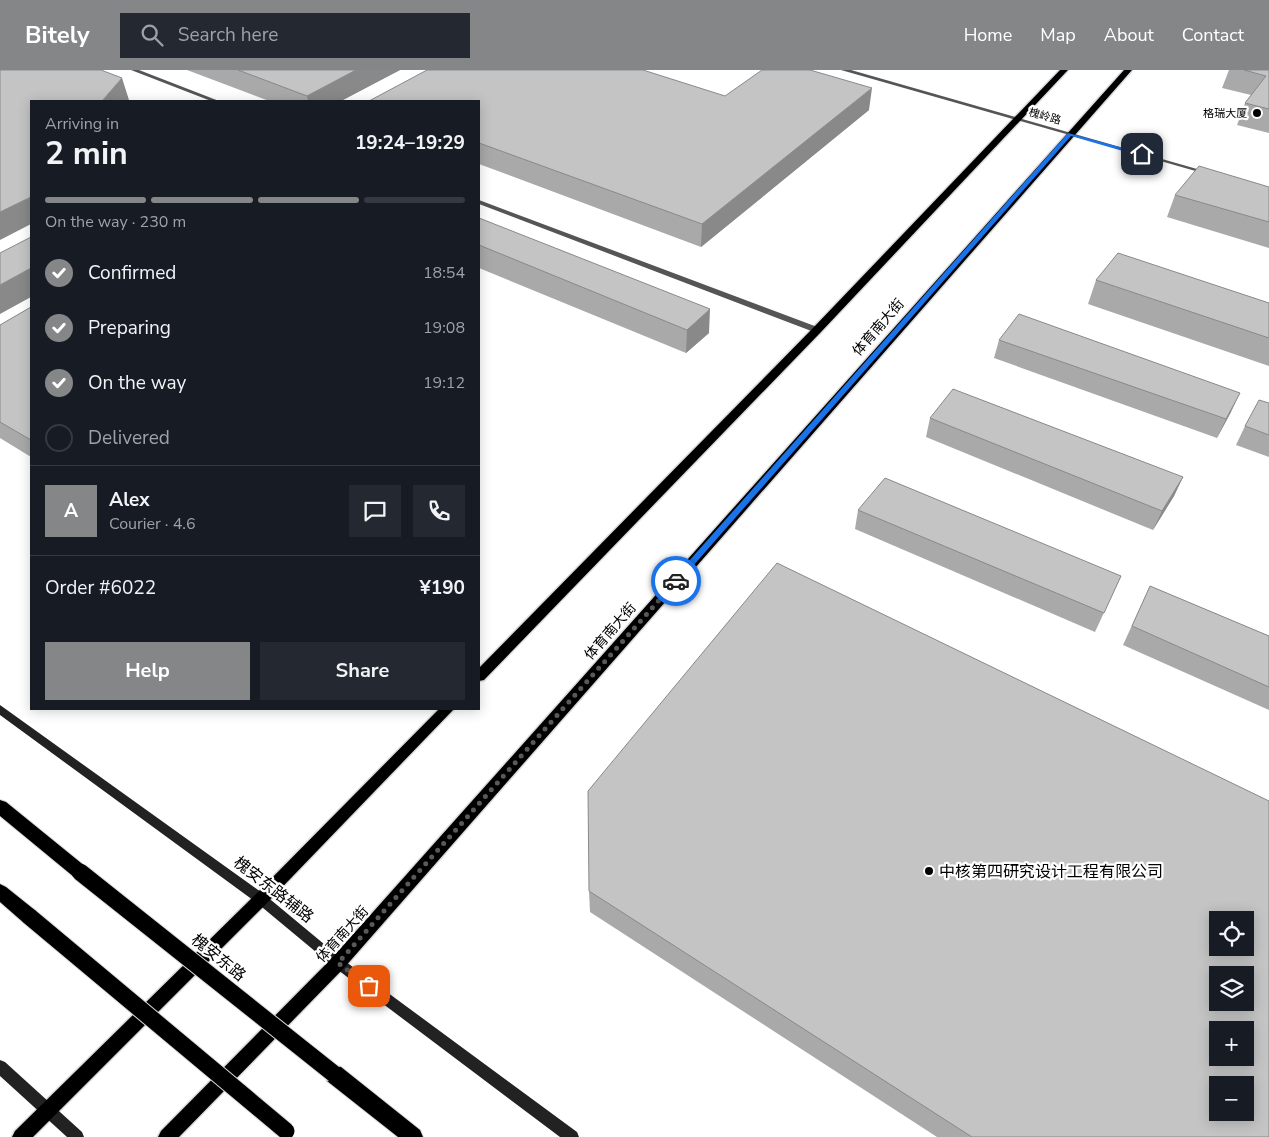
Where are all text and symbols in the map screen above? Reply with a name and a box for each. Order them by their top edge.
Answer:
search box [120,13,470,58]
text: Bitely [25,19,90,51]
icon: search [138,21,166,49]
text: Search here [178,22,278,48]
text: Home [964,23,1012,47]
text: Map [1040,23,1076,47]
text: About [1104,23,1154,47]
text: Contact [1182,23,1244,47]
street label: 槐岭路 [1027,105,1063,128]
place label: 格瑞大厦 [1203,106,1247,121]
marker: 格瑞大厦 [1251,107,1263,119]
text: Arriving in [45,113,119,135]
text: 19:24–19:29 [355,130,465,156]
text: 2 min [45,132,128,175]
pin [1121,133,1163,175]
icon: home [1128,140,1156,168]
text: On the way · 230 m [45,211,186,233]
icon: check [45,259,73,287]
text: Confirmed [88,260,176,286]
text: 18:54 [423,262,465,284]
street label: 体育南大街 [848,295,909,360]
icon: check [45,314,73,342]
text: Preparing [88,315,171,341]
text: 19:08 [423,317,465,339]
icon: check [45,369,73,397]
text: On the way [88,370,186,396]
text: 19:12 [423,372,465,394]
text: Delivered [88,425,170,451]
button: chat [349,485,401,537]
button: phone [413,485,465,537]
text: Alex [109,487,150,513]
text: A [64,498,78,524]
text: Courier · 4.6 [109,513,195,535]
courier [651,556,701,606]
icon: car [662,567,690,595]
text: Order #6022 [45,575,156,601]
text: ¥190 [419,575,465,601]
street label: 体育南大街 [580,599,641,664]
button: Help [45,642,250,700]
button: Share [260,642,465,700]
street label: 槐安东路辅路 [229,852,318,928]
place label: 中核第四研究设计工程有限公司 [939,861,1163,883]
marker: 中核第四研究设计工程有限公司 [923,865,935,877]
street label: 体育南大街 [312,902,373,967]
map controls [1209,911,1254,1121]
button: locate [1209,911,1254,956]
street label: 槐安东路 [187,929,250,986]
pin [348,965,390,1007]
button: layers [1209,966,1254,1011]
icon: bag [355,972,383,1000]
button: + [1209,1021,1254,1066]
button: − [1209,1076,1254,1121]

